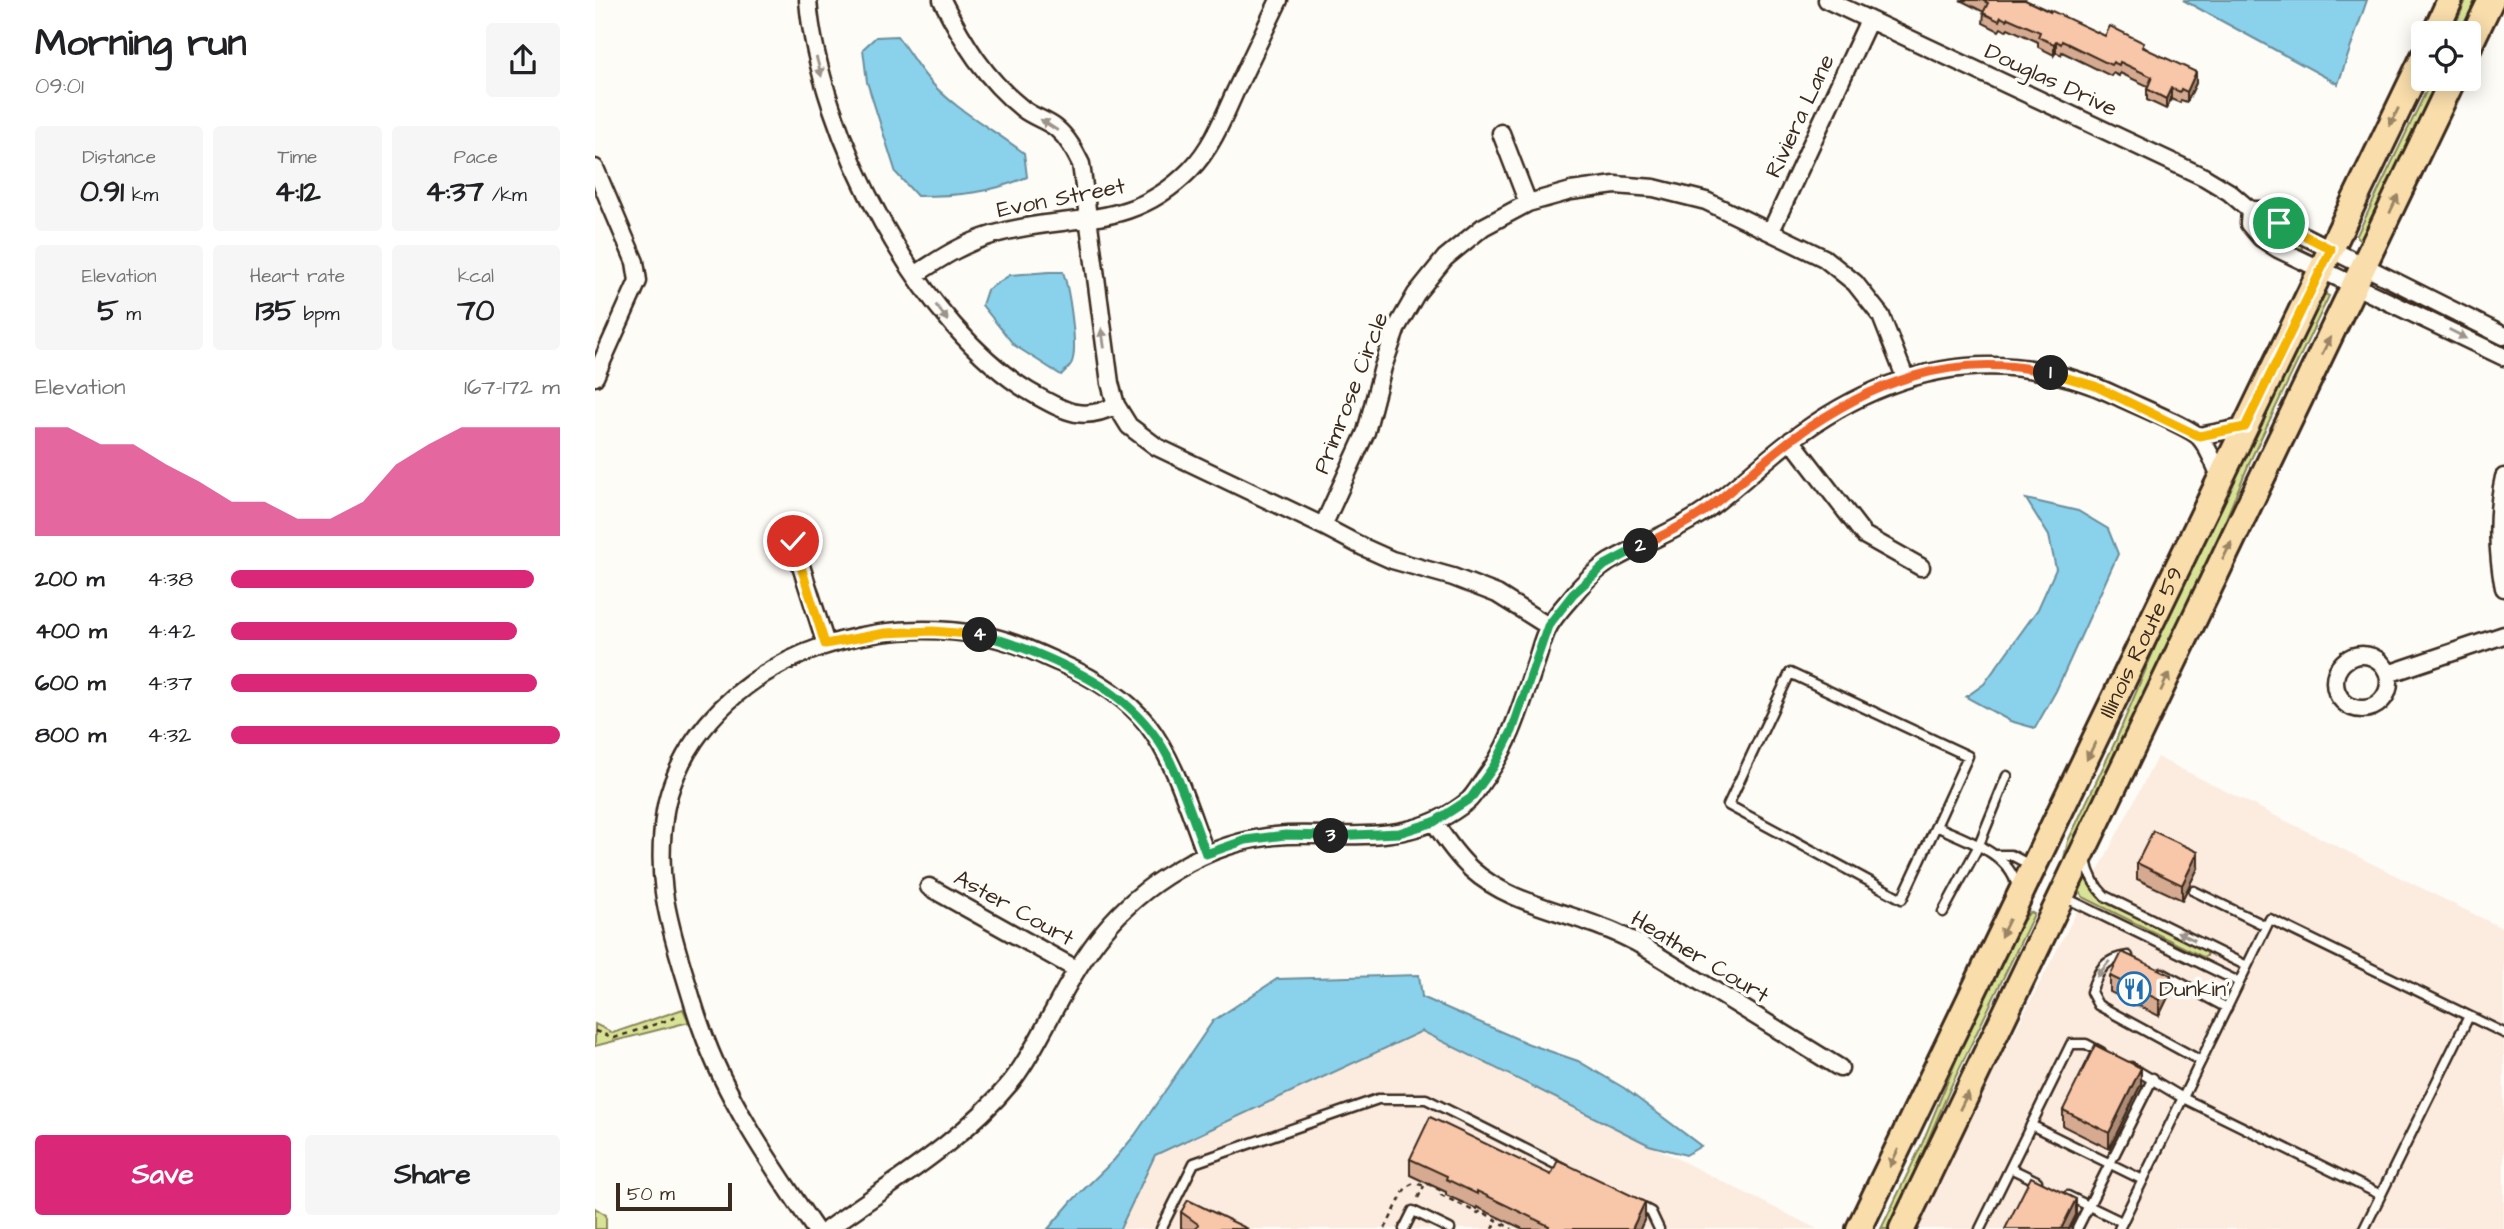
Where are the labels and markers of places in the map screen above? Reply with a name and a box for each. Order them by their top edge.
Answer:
pin [2249,193,2309,253]
pin: 1 [2033,356,2069,390]
pin [763,511,823,571]
pin: 2 [1623,528,1659,564]
pin: 4 [963,618,997,652]
pin: 3 [1313,818,1349,854]
restaurant icon: Dunkin' [2115,970,2153,1008]
place label: Dunkin' [2159,973,2230,1005]

